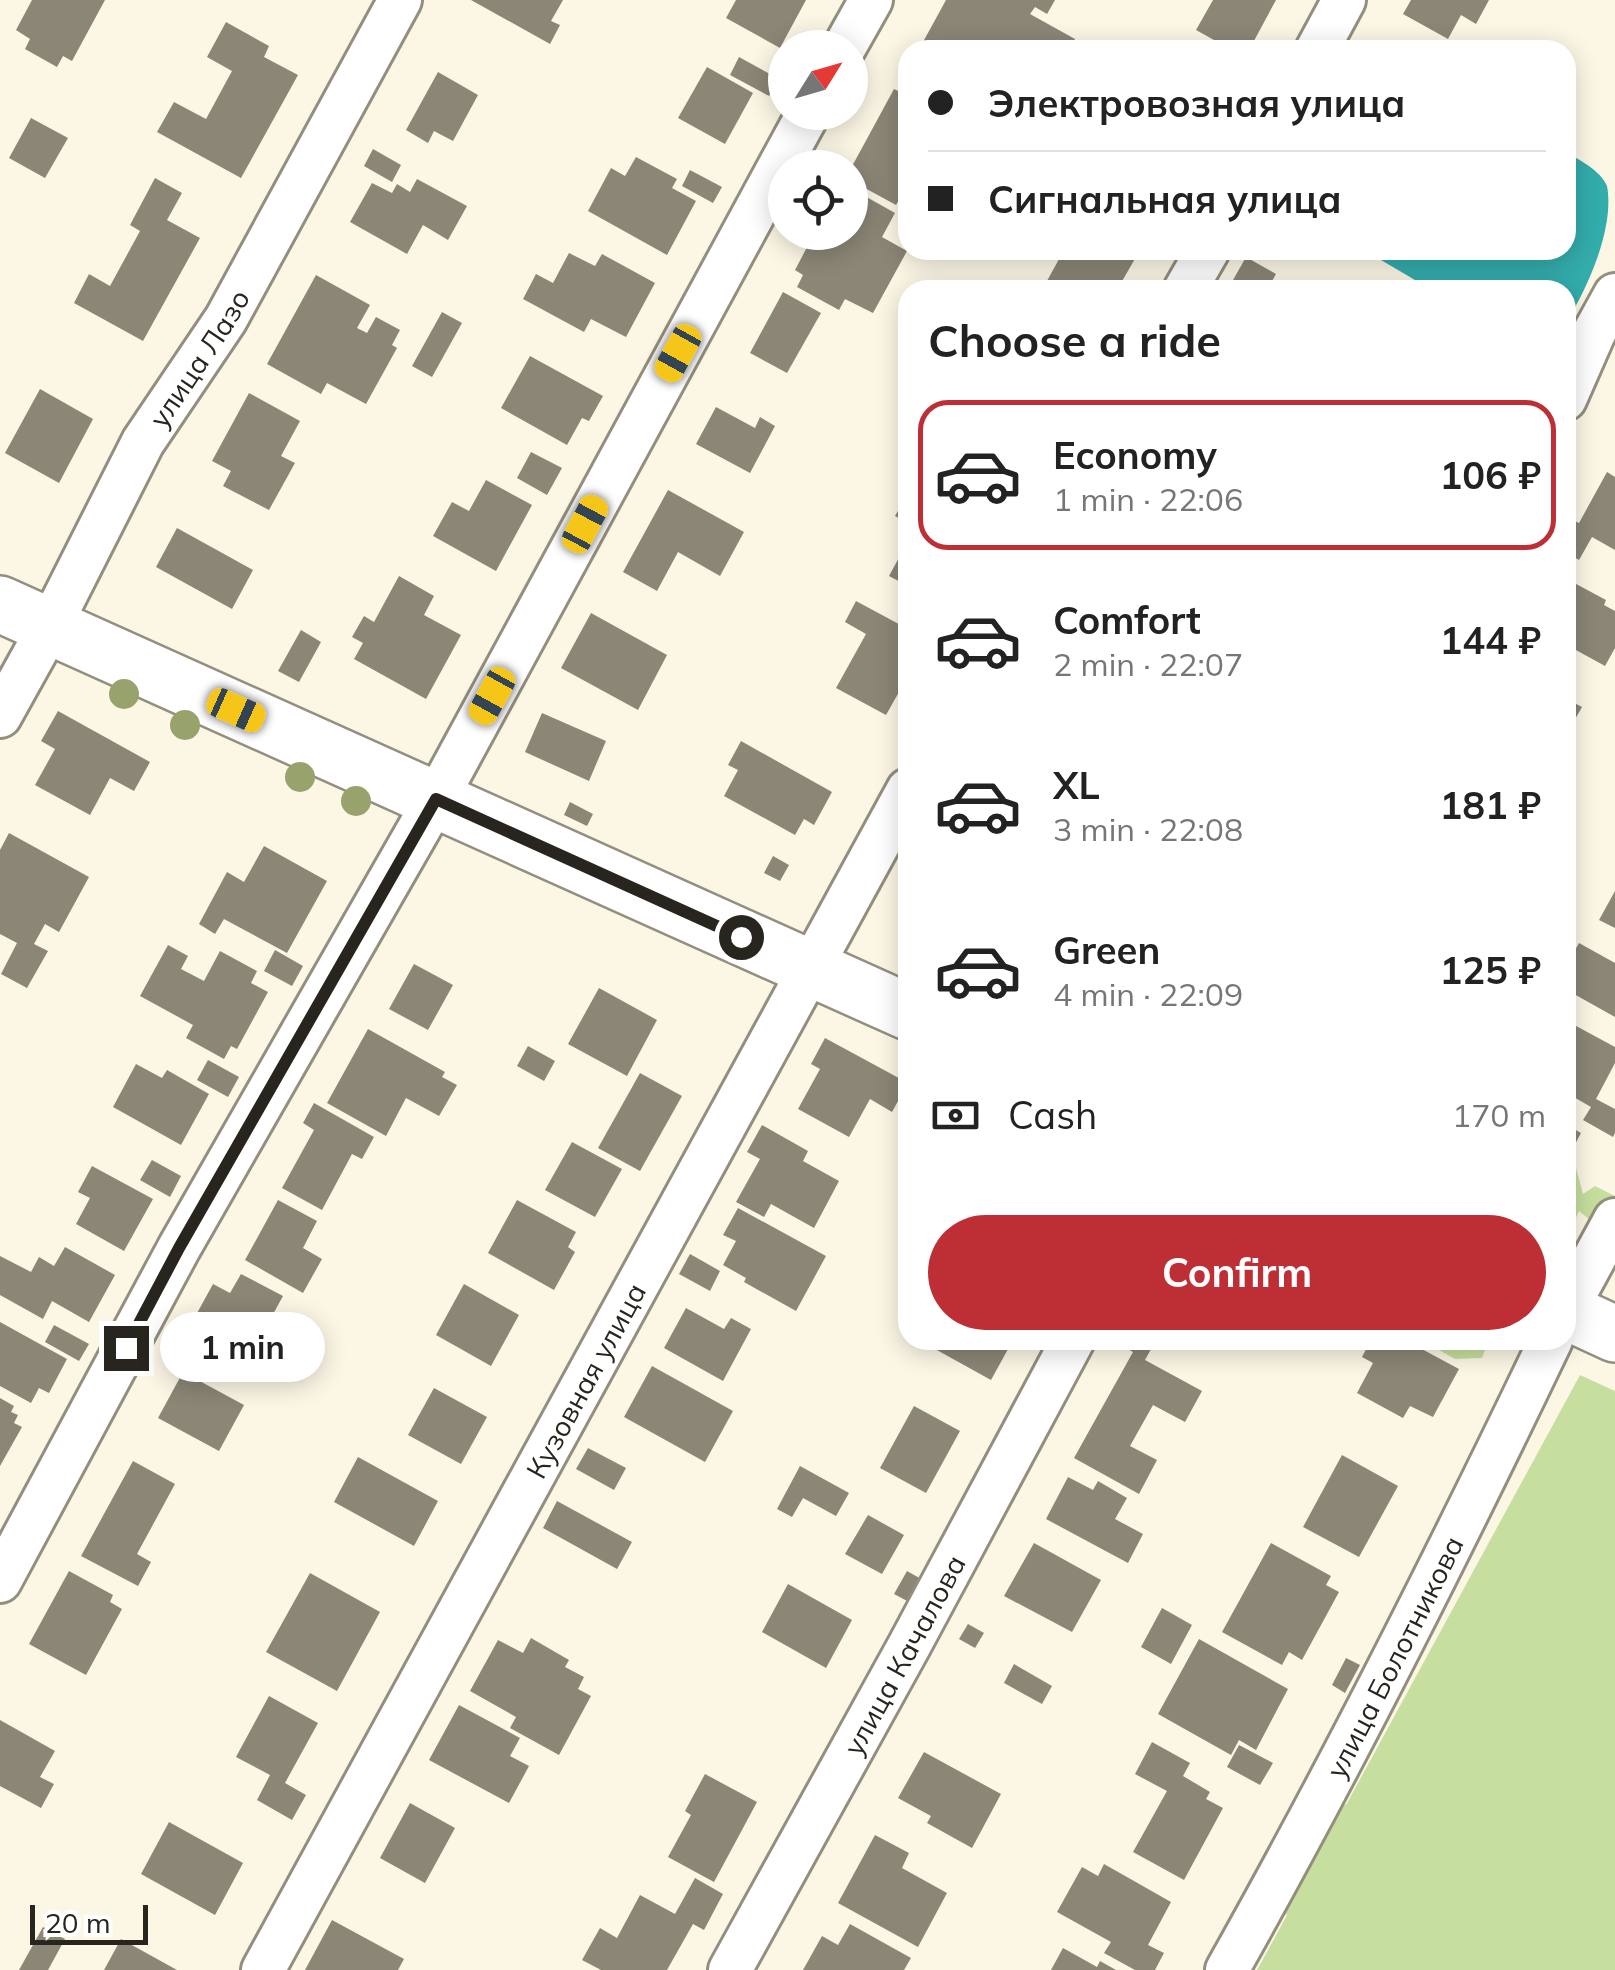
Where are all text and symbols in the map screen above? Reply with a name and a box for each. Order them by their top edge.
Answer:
north arrow [768,30,868,130]
map controls [768,30,868,250]
text: Электровозная улица [988,79,1405,127]
button: locate [768,150,868,250]
text: Сигнальная улица [988,175,1342,223]
street label: улица Лазо [141,283,256,434]
text: Choose a ride [928,312,1221,368]
car [650,319,706,387]
icon: car [933,430,1023,520]
text: Economy [1053,431,1217,479]
text: 106 ₽ [1439,451,1541,499]
text: 1 min · 22:06 [1053,479,1243,519]
car [558,490,612,558]
icon: car [933,595,1023,685]
text: Comfort [1053,596,1201,644]
text: 144 ₽ [1439,616,1541,664]
text: 2 min · 22:07 [1053,644,1243,684]
car [464,662,520,730]
car [202,684,270,736]
icon: car [933,760,1023,850]
text: XL [1053,761,1100,809]
text: 181 ₽ [1439,781,1541,829]
text: 3 min · 22:08 [1053,809,1243,849]
route start [719,915,764,960]
icon: car [933,925,1023,1015]
text: Green [1053,926,1160,974]
text: 125 ₽ [1439,946,1541,994]
text: 4 min · 22:09 [1053,974,1243,1014]
icon: cash [928,1088,983,1143]
text: Cash [1008,1091,1097,1139]
text: 170 m [1452,1095,1546,1135]
button: Confirm [928,1215,1546,1330]
street label: Кузовная улица [518,1277,653,1484]
callout: 1 min [161,1313,326,1383]
route end [104,1326,149,1371]
text: 1 min [200,1327,285,1367]
street label: улица Болотникова [1318,1530,1470,1784]
street label: улица Качалова [835,1549,972,1761]
scale bar [30,1900,148,1944]
text: 20 m [45,1905,111,1940]

